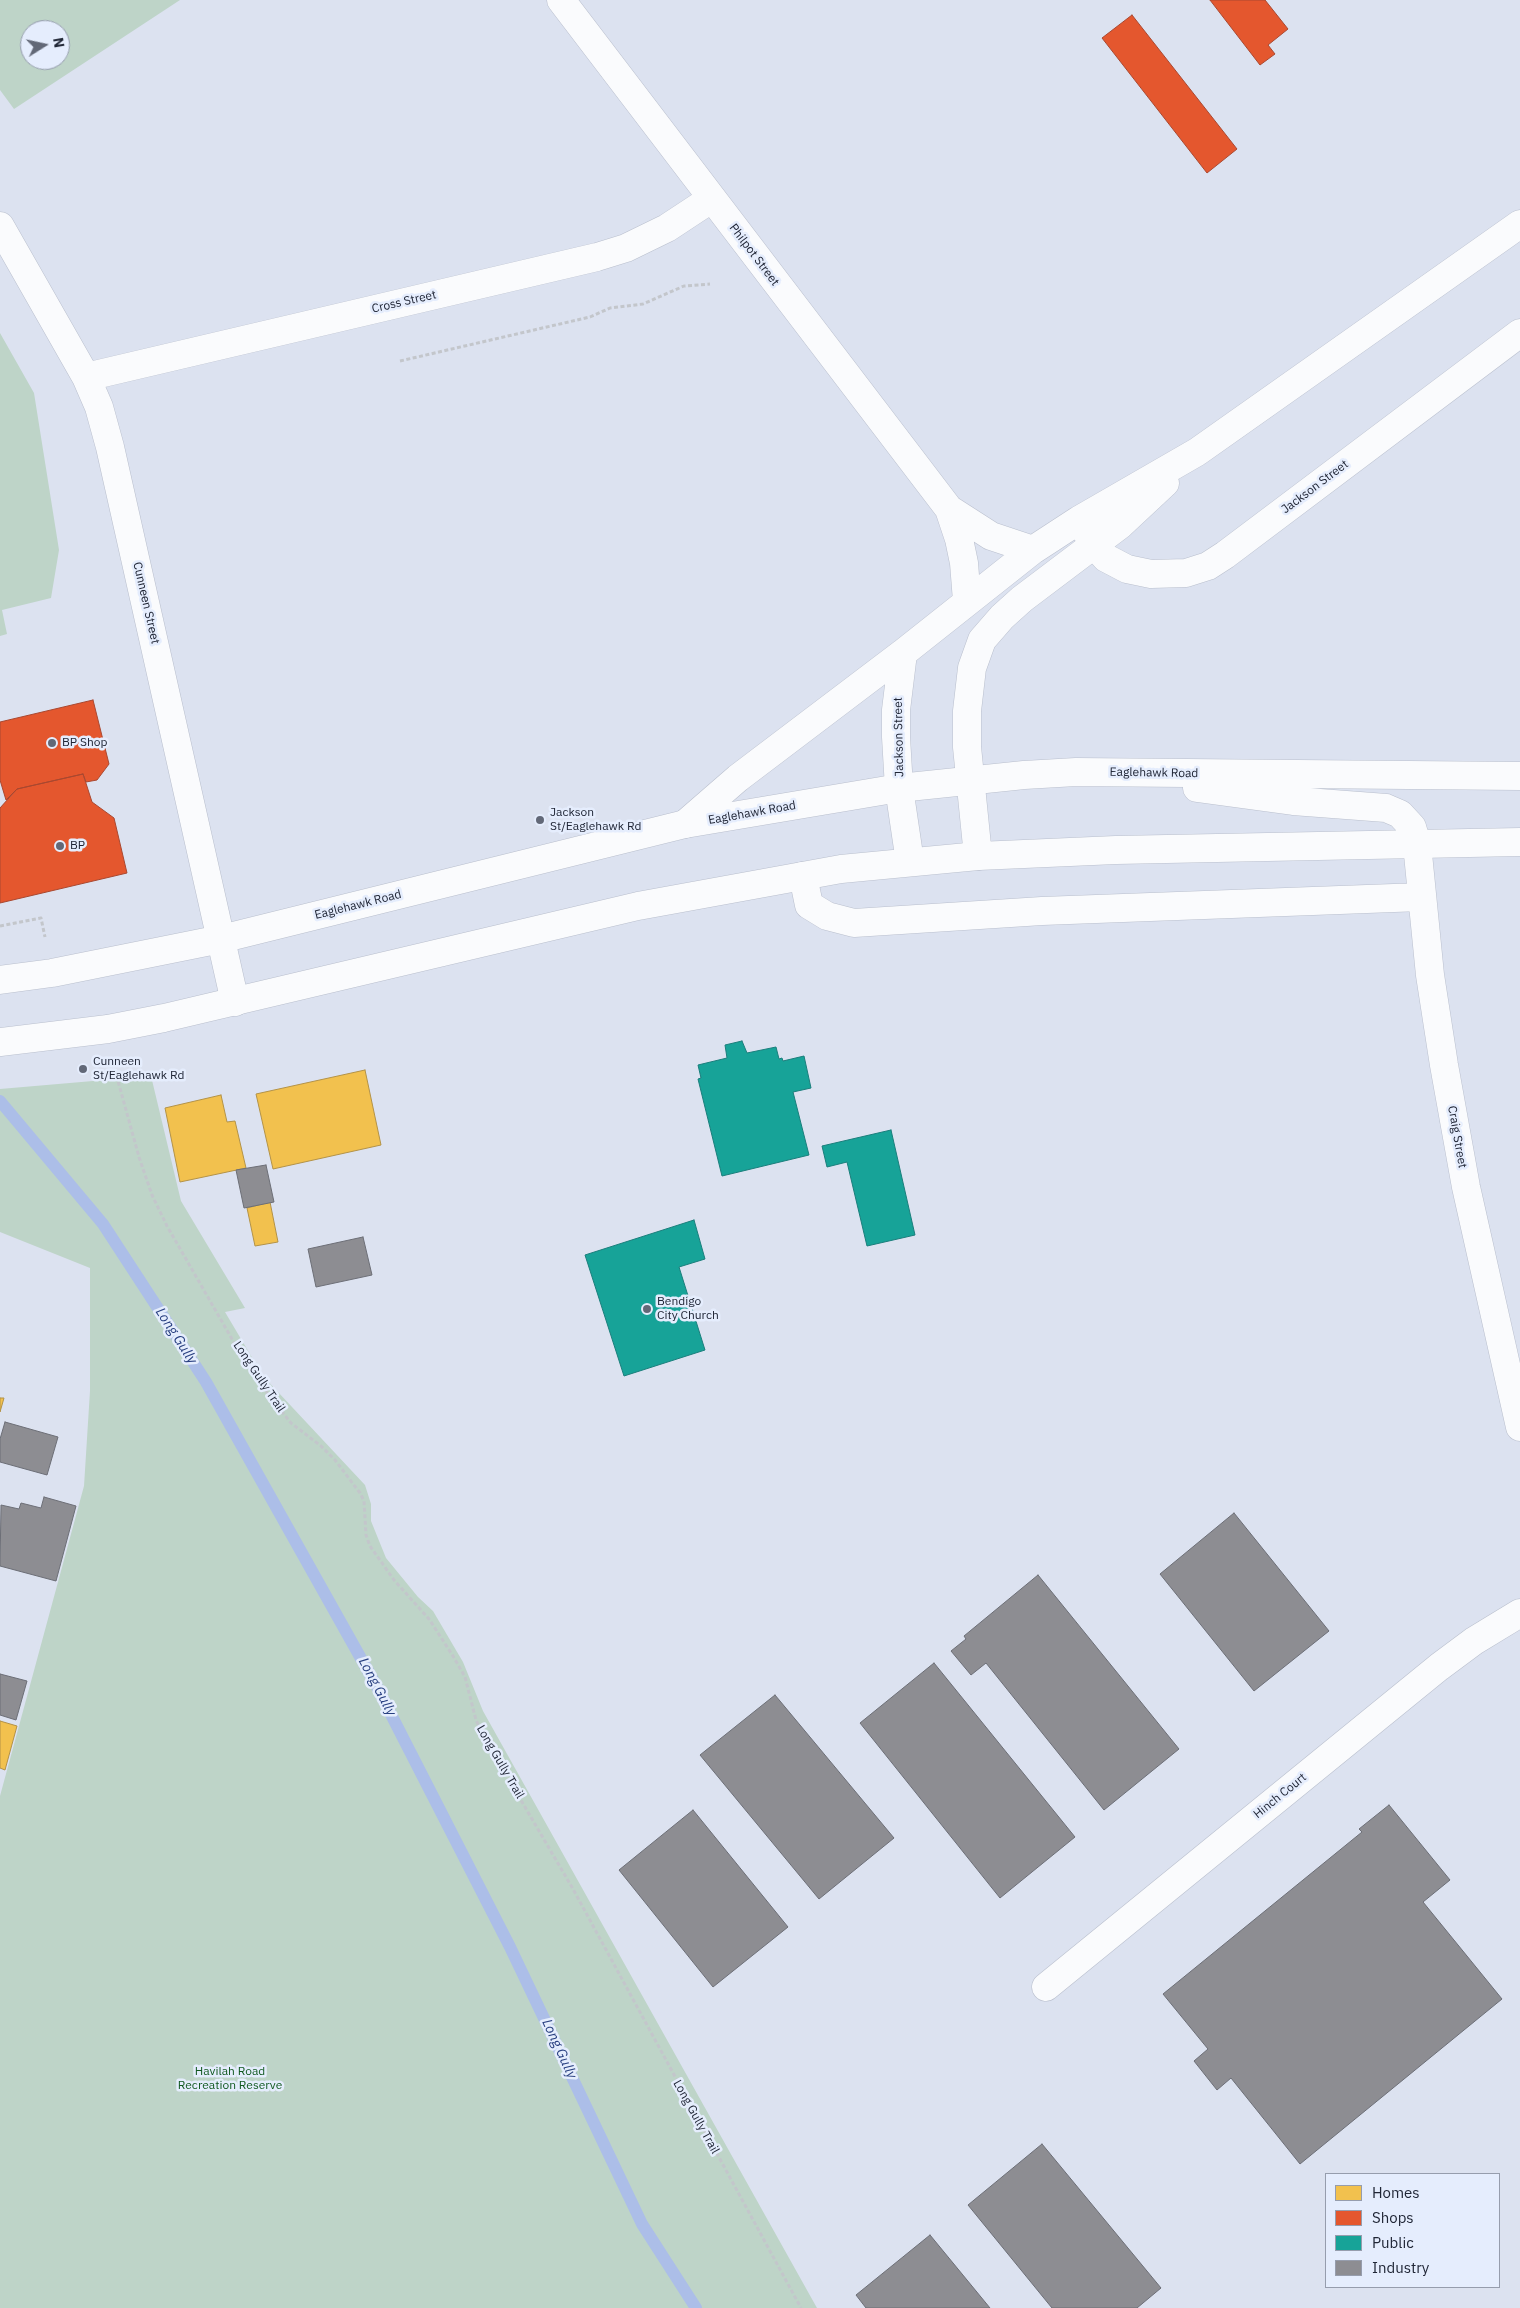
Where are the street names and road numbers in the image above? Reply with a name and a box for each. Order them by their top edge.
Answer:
street label: Philpot Street [726,221,782,289]
street label: Cross Street [370,288,438,316]
street label: Jackson Street [1279,457,1351,517]
street label: Cunneen Street [130,561,162,645]
street label: Jackson Street [891,697,907,777]
street label: Eaglehawk Road [1110,765,1198,781]
street label: Eaglehawk Road [707,798,797,828]
street label: Eaglehawk Road [313,887,403,923]
street label: Craig Street [1444,1105,1470,1169]
street label: Long Gully Trail [230,1339,288,1415]
street label: Long Gully Trail [473,1723,527,1801]
street label: Hinch Court [1251,1770,1309,1822]
street label: Long Gully Trail [670,2078,722,2156]

